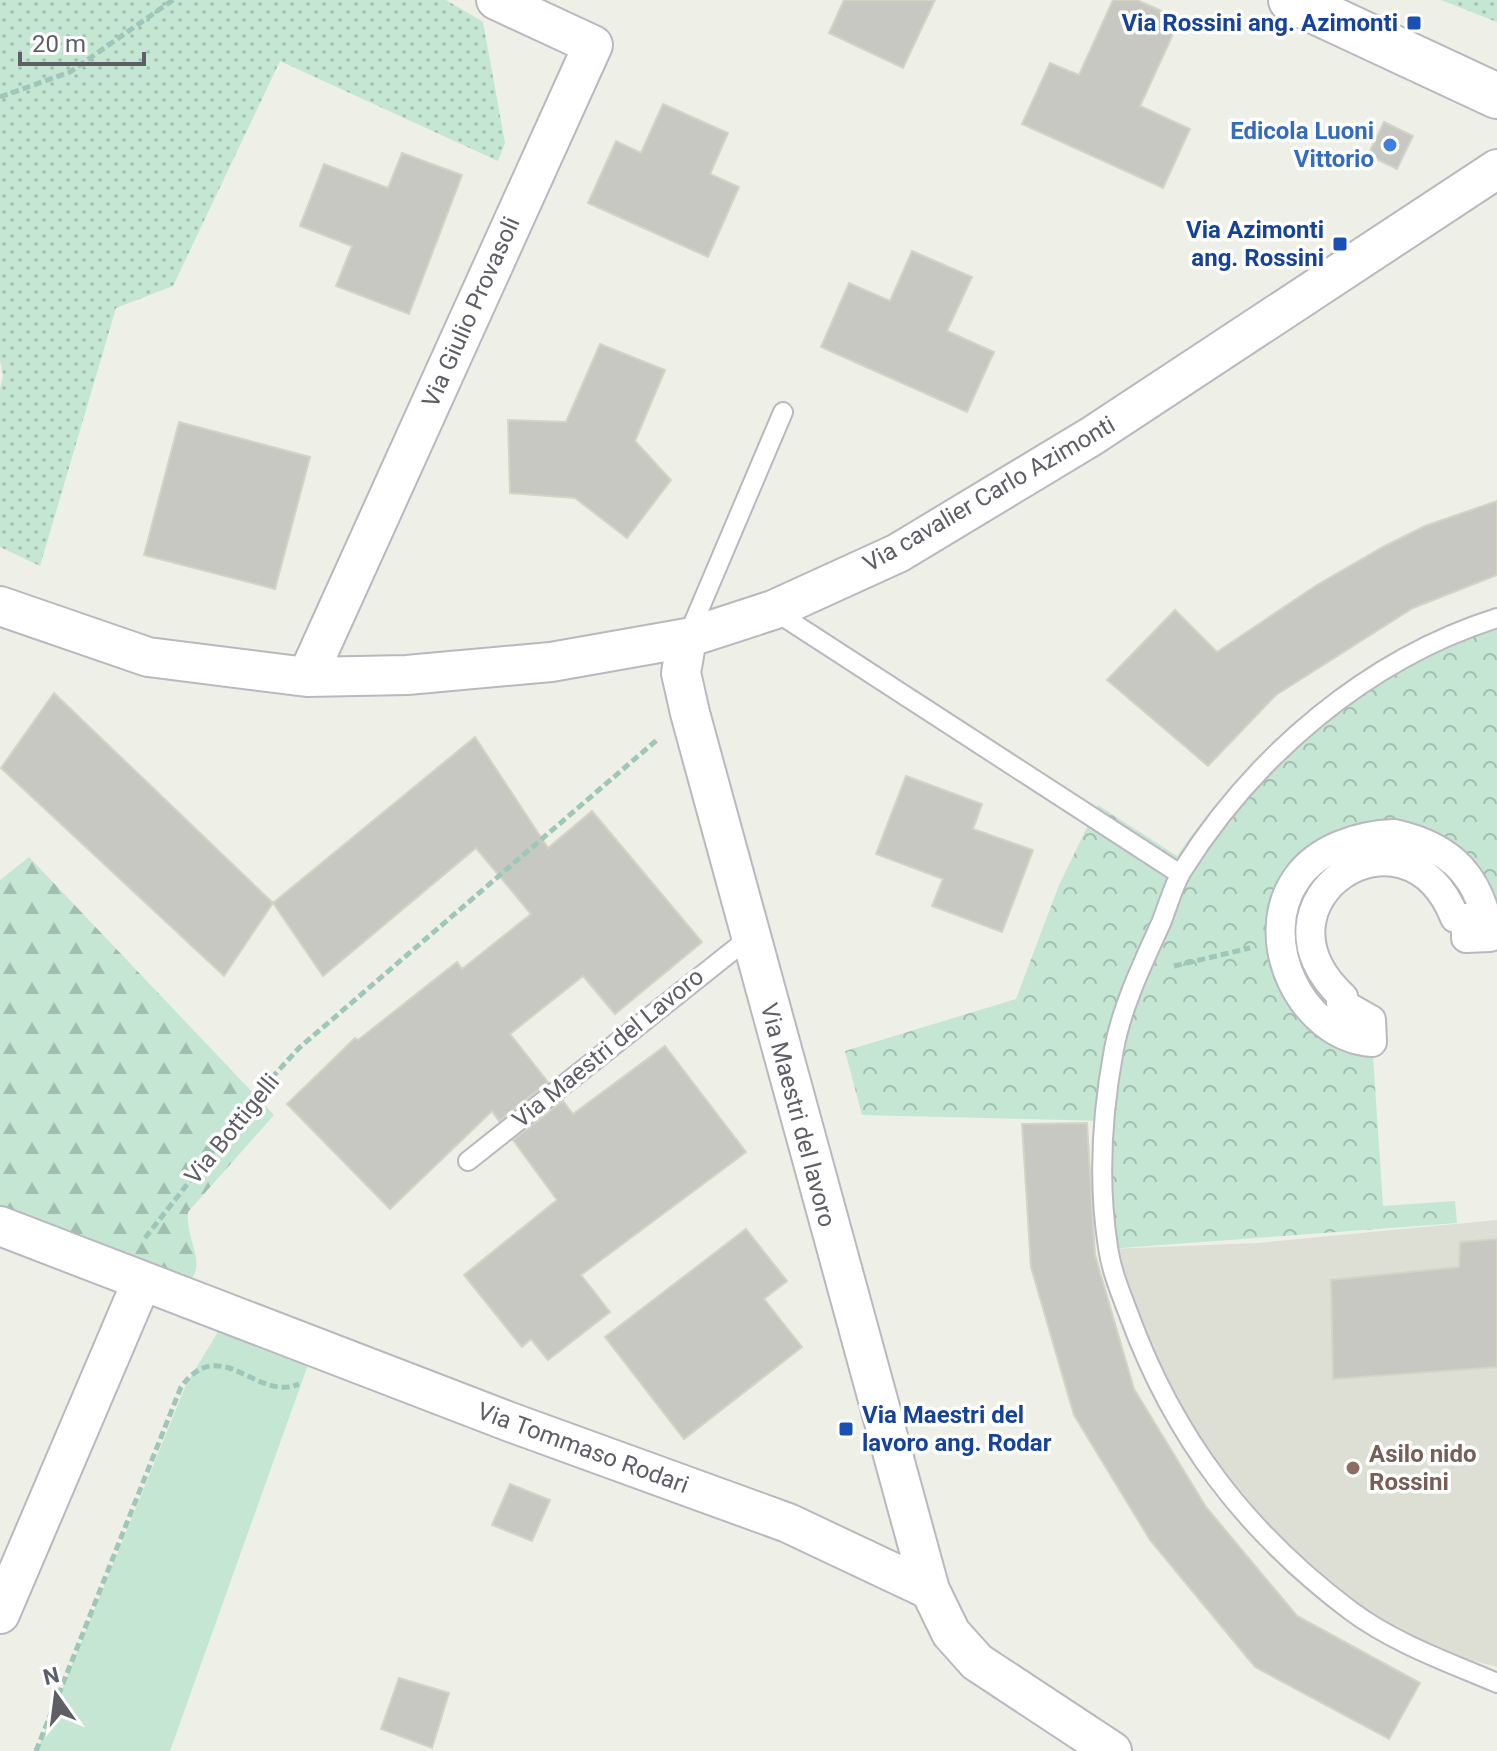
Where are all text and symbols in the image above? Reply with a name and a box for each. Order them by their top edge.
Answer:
place label: Via Rossini ang. Azimonti [1121,9,1398,37]
marker: Via Rossini ang. Azimonti [1405,14,1423,32]
scale bar [20,16,144,66]
text: 20 m [32,30,86,58]
place label: Edicola Luoni Vittorio [1230,117,1374,173]
marker: Edicola Luoni Vittorio [1381,136,1399,154]
street label: Via Giulio Provasoli [416,212,526,412]
place label: Via Azimonti ang. Rossini [1186,216,1324,272]
marker: Via Azimonti ang. Rossini [1331,235,1349,253]
street label: Via cavalier Carlo Azimonti [858,410,1120,578]
street label: Via Maestri del Lavoro [507,962,709,1134]
street label: Via Maestri del lavoro [755,1000,841,1230]
street label: Via Bottigelli [179,1068,285,1190]
street label: Via Tommaso Rodari [474,1397,692,1499]
place label: Via Maestri del lavoro ang. Rodar [862,1401,1052,1457]
marker: Via Maestri del lavoro ang. Rodar [837,1420,855,1438]
place label: Asilo nido Rossini [1369,1440,1477,1496]
marker: Asilo nido Rossini [1344,1459,1362,1477]
north arrow [16,1655,96,1735]
text: N [41,1662,62,1690]

